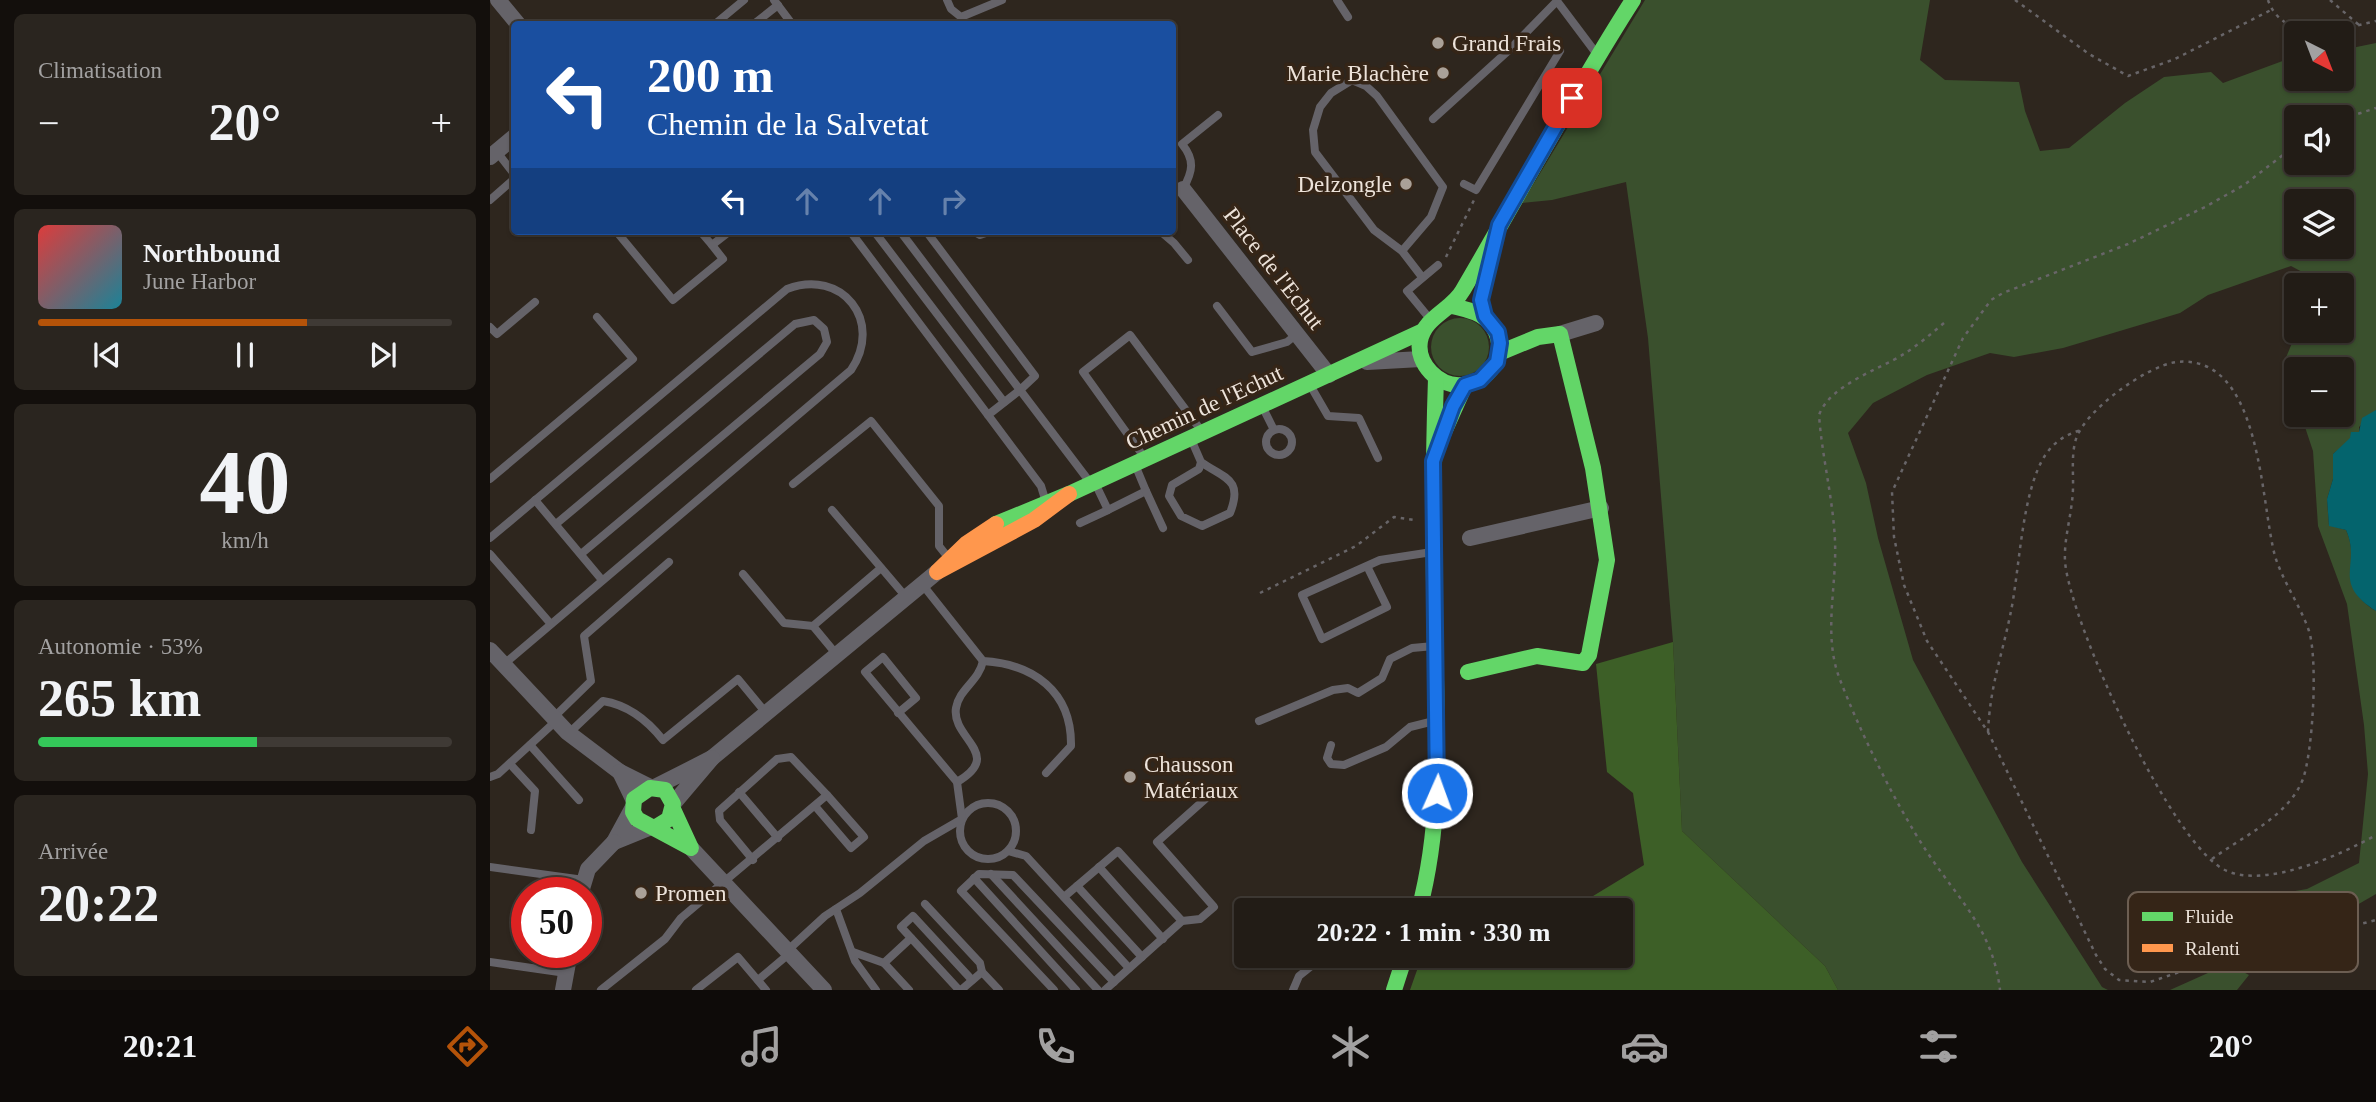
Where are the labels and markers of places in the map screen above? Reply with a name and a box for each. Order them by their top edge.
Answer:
place label: Grand Frais [1452,31,1561,56]
marker: Grand Frais [1430,35,1446,51]
place label: Marie Blachère [1287,61,1429,86]
marker: Marie Blachère [1435,65,1451,81]
pin [1542,68,1602,128]
place label: Delzongle [1297,172,1392,197]
marker: Delzongle [1398,176,1414,192]
place label: Chausson Matériaux [1144,752,1239,803]
marker: Chausson Matériaux [1122,769,1138,785]
place label: Promen [655,881,727,906]
marker: Promen [633,885,649,901]

